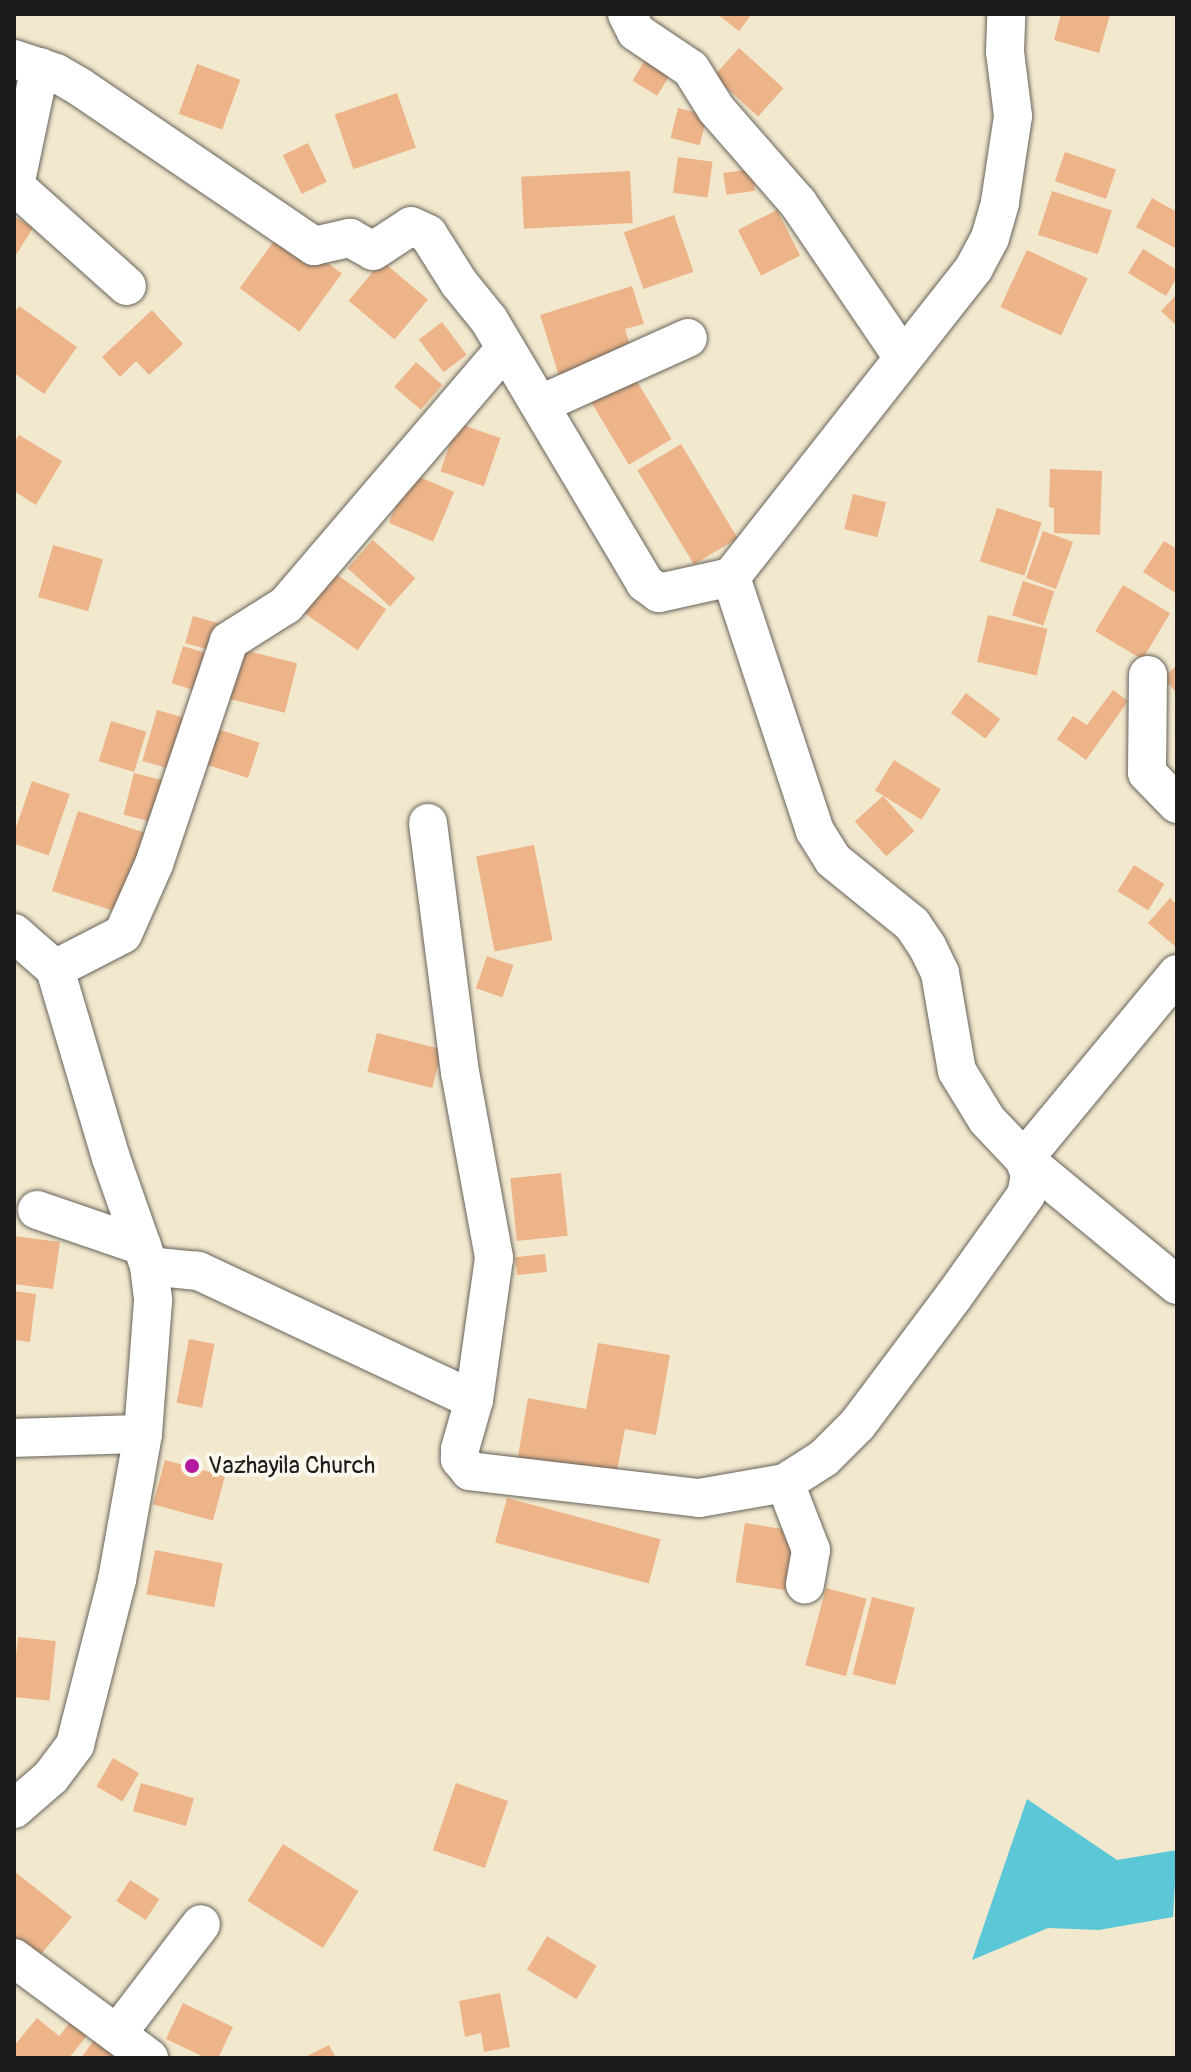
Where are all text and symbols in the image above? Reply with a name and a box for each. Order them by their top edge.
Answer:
place label: Vazhayila Church [208,1452,375,1480]
marker: Vazhayila Church [183,1457,201,1475]

